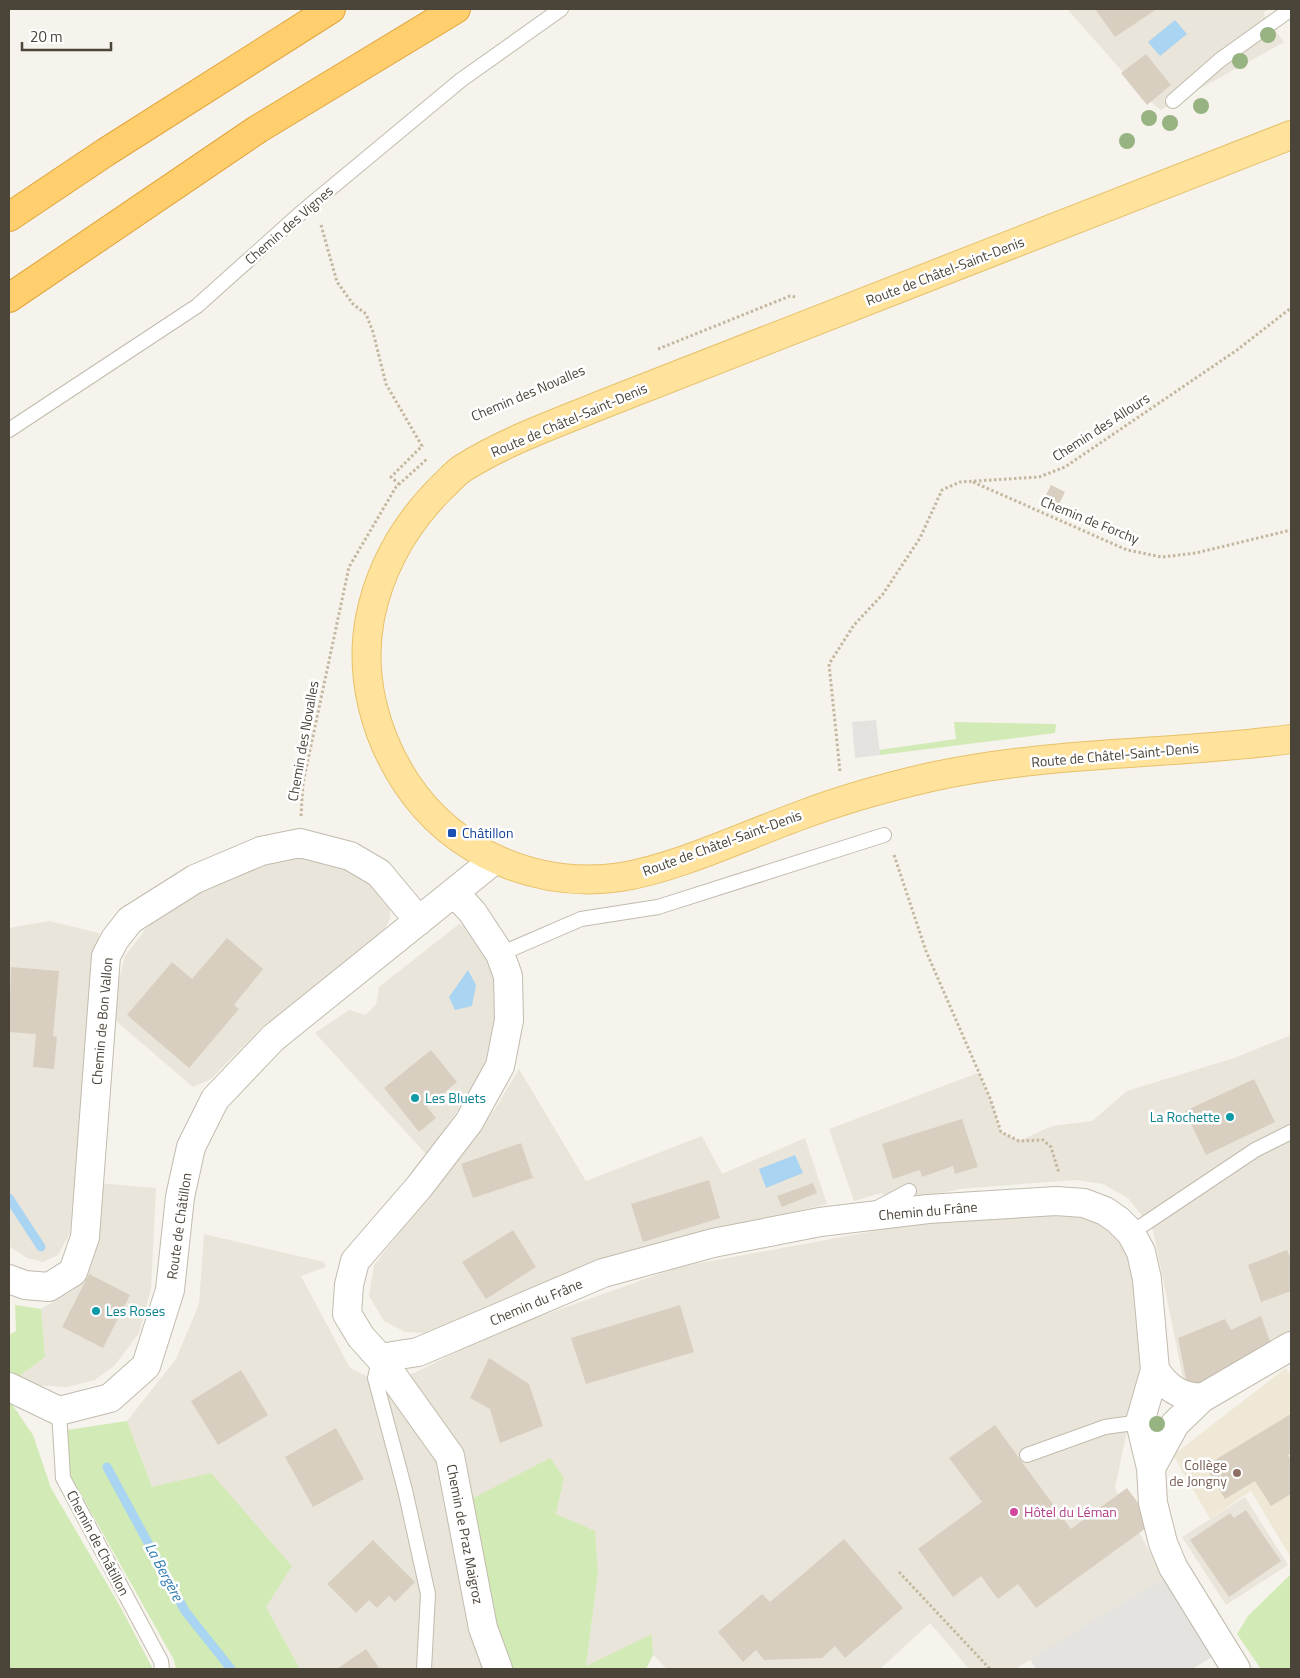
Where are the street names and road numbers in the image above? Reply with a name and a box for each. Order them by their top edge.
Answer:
street label: Chemin des Vignes [240,180,338,269]
street label: Route de Châtel-Saint-Denis [863,231,1027,310]
street label: Chemin des Novalles [468,359,588,426]
street label: Route de Châtel-Saint-Denis [487,377,650,462]
street label: Chemin des Allours [1048,387,1154,466]
street label: Chemin de Forchy [1038,490,1143,549]
street label: Chemin des Novalles [282,679,323,803]
street label: Route de Châtel-Saint-Denis [1030,737,1200,772]
street label: Route de Châtel-Saint-Denis [639,804,804,881]
street label: Chemin de Bon Vallon [85,956,118,1086]
street label: Route de Châtillon [161,1171,196,1281]
street label: Chemin du Frâne [878,1196,978,1225]
street label: Chemin du Frâne [486,1273,585,1331]
street label: Chemin de Praz Maigroz [442,1462,489,1606]
street label: Chemin de Châtillon [62,1486,135,1599]

